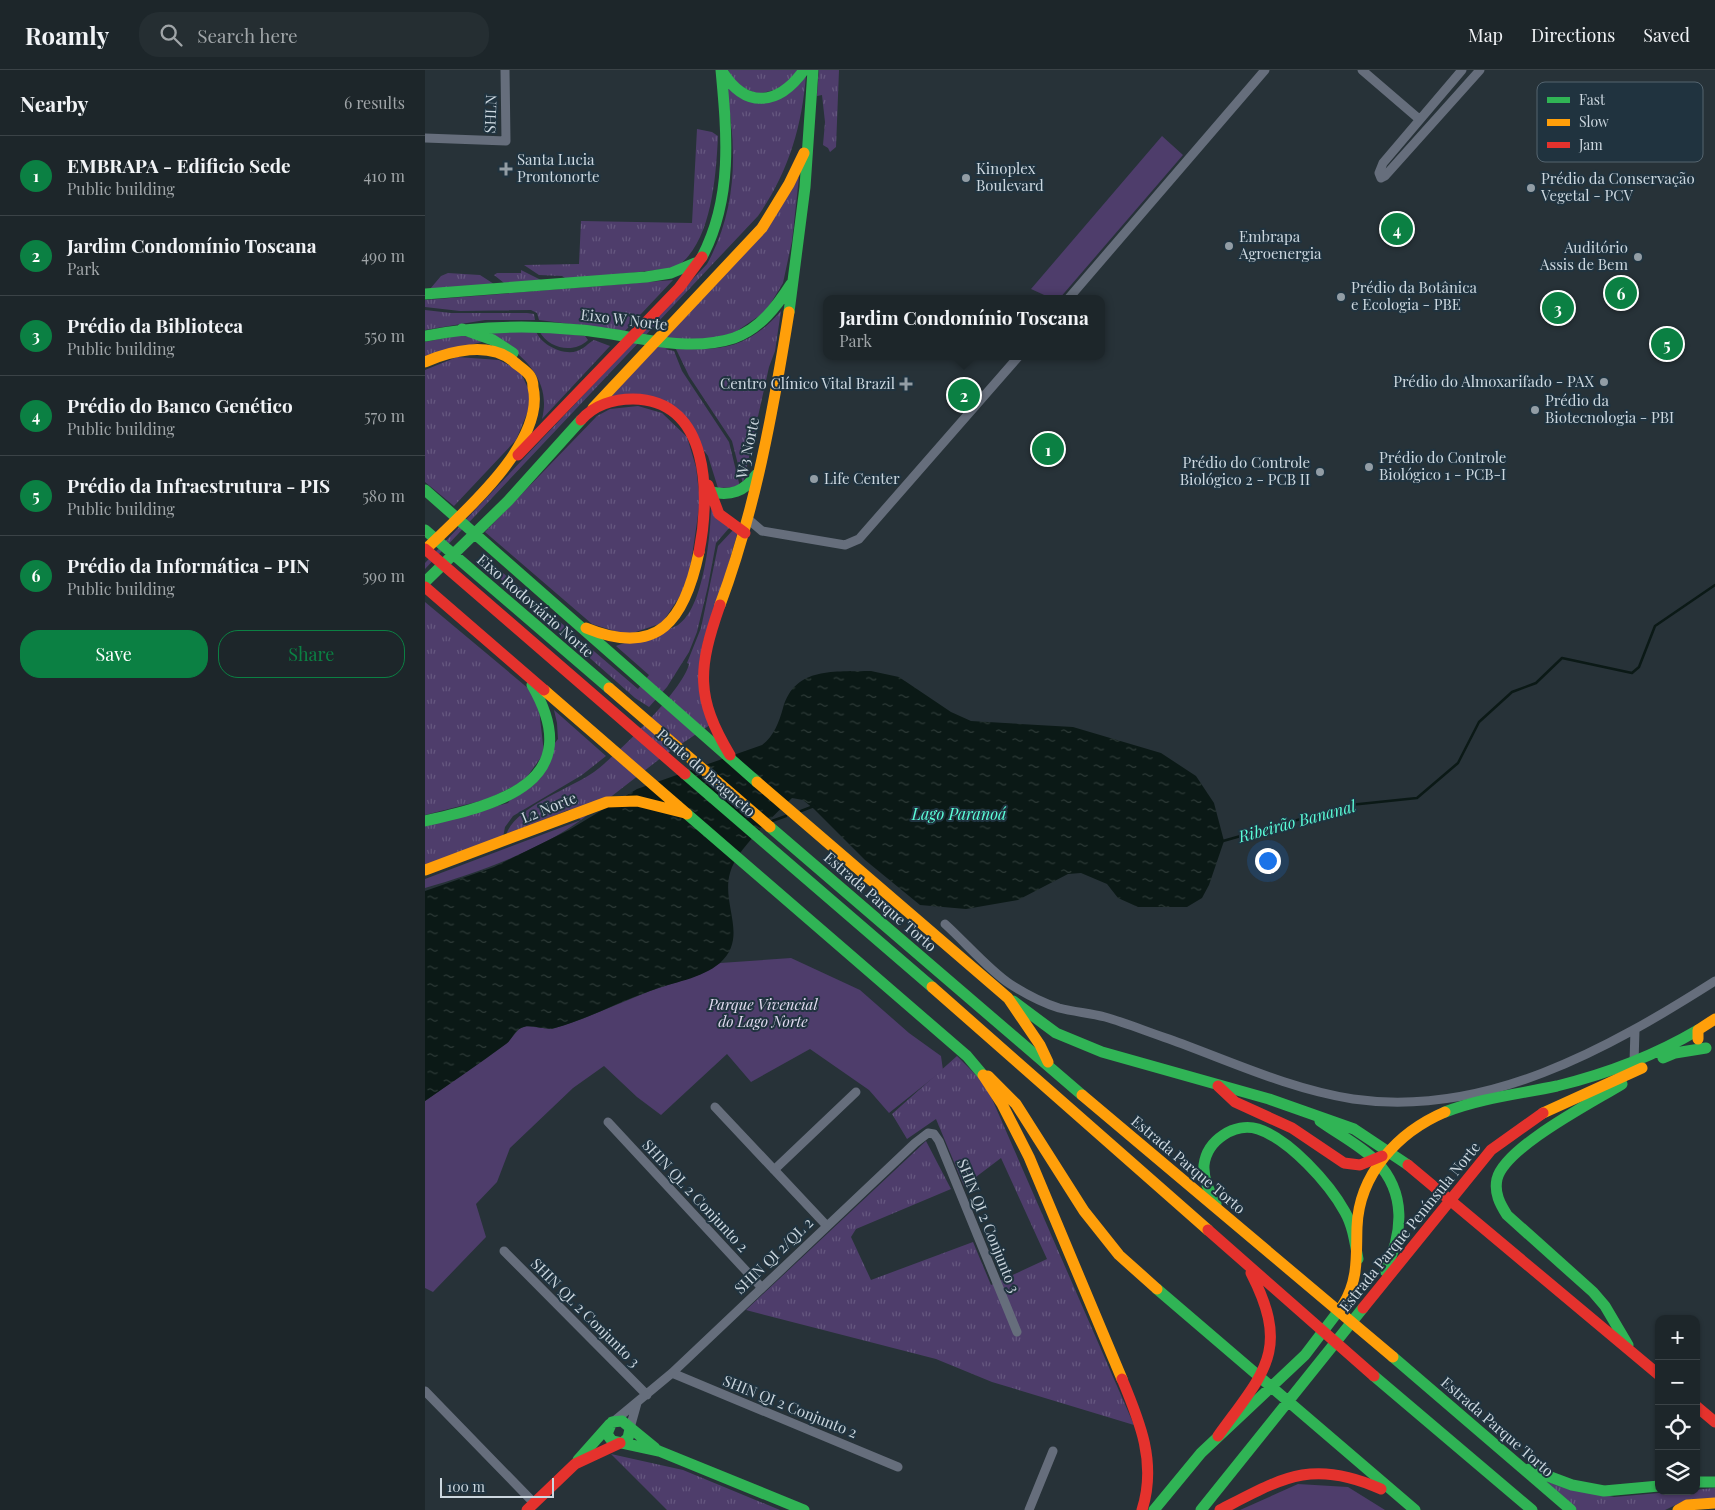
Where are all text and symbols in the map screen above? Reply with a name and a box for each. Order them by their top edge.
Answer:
search box [139,12,489,57]
text: Roamly [25,19,109,51]
icon: search [157,21,185,49]
text: Search here [197,22,298,48]
text: Map [1468,23,1503,47]
text: Directions [1531,23,1615,47]
text: Saved [1643,23,1690,47]
legend [1537,82,1703,162]
text: Nearby [20,89,89,117]
text: Fast [1579,90,1606,109]
text: 6 results [344,92,405,113]
street label: SHLN [479,94,501,134]
text: Slow [1579,112,1609,131]
text: Jam [1578,135,1603,154]
place label: Santa Lucia Prontonorte [517,149,600,186]
text: EMBRAPA - Edificio Sede [67,152,291,178]
place label: Kinoplex Boulevard [976,158,1044,195]
marker: Santa Lucia Prontonorte [499,162,513,176]
text: 1 [33,165,39,186]
text: 410 m [363,165,405,186]
place label: Prédio da Conservação Vegetal - PCV [1540,168,1695,205]
marker: Kinoplex Boulevard [960,172,972,184]
text: Public building [67,178,175,199]
marker: Prédio da Conservação Vegetal - PCV [1525,182,1537,194]
pin: 4 [1381,210,1413,248]
place label: Embrapa Agroenergia [1238,226,1322,263]
text: Jardim Condomínio Toscana [67,232,317,258]
place label: Auditório Assis de Bem [1539,237,1629,274]
marker: Embrapa Agroenergia [1223,240,1235,252]
text: 2 [32,245,40,266]
text: 490 m [361,245,405,266]
marker: Auditório Assis de Bem [1632,251,1644,263]
text: Park [67,258,100,279]
pin: 6 [1605,274,1637,312]
place label: Prédio da Botânica e Ecologia - PBE [1351,277,1478,314]
pin: 3 [1542,289,1574,327]
marker: Prédio da Botânica e Ecologia - PBE [1335,291,1347,303]
popup [823,295,1105,360]
street label: Eixo W Norte [580,304,669,334]
text: Jardim Condomínio Toscana [839,304,1089,330]
text: Prédio da Biblioteca [67,312,243,338]
text: 3 [32,325,40,346]
text: 550 m [364,325,405,346]
pin: 5 [1651,325,1683,363]
text: Park [839,330,872,351]
text: Public building [67,338,175,359]
place label: Prédio do Almoxarifado - PAX [1393,371,1594,391]
place label: Centro Clínico Vital Brazil [720,373,895,393]
pin: 2 [948,376,980,414]
marker: Prédio do Almoxarifado - PAX [1598,376,1610,388]
marker: Centro Clínico Vital Brazil [899,377,913,391]
place label: Prédio da Biotecnologia - PBI [1545,390,1674,427]
text: Prédio do Banco Genético [67,392,293,418]
marker: Prédio da Biotecnologia - PBI [1529,404,1541,416]
text: 4 [32,405,40,426]
text: 570 m [364,405,405,426]
street label: W3 Norte [731,415,763,481]
text: Public building [67,418,175,439]
pin: 1 [1032,430,1064,468]
place label: Prédio do Controle Biológico 1 - PCB-I [1379,447,1506,484]
place label: Prédio do Controle Biológico 2 - PCB II [1180,452,1310,489]
marker: Prédio do Controle Biológico 1 - PCB-I [1363,461,1375,473]
marker: Prédio do Controle Biológico 2 - PCB II [1314,466,1326,478]
place label: Life Center [824,468,900,488]
text: Prédio da Infraestrutura - PIS [67,472,330,498]
marker: Life Center [808,473,820,485]
text: 5 [32,485,40,506]
text: 580 m [362,485,405,506]
text: Public building [67,498,175,519]
street label: Eixo Rodoviário Norte [473,549,598,661]
text: Prédio da Informática - PIN [67,552,310,578]
text: 6 [32,565,40,586]
text: 590 m [362,565,405,586]
text: Public building [67,578,175,599]
button: Save [20,630,208,678]
button: Share [218,630,405,678]
street label: Ponte do Bragueto [653,724,760,821]
street label: L2 Norte [518,787,579,827]
water label: Ribeirão Bananal [1235,795,1358,847]
water label: Lago Paranoá [911,803,1007,824]
street label: Estrada Parque Torto [820,847,941,956]
your location [1255,848,1281,874]
park label: Parque Vivencial do Lago Norte [707,994,818,1031]
street label: Estrada Parque Torto [1128,1111,1250,1218]
street label: SHIN QL 2 Conjunto 2 [638,1135,753,1256]
street label: Estrada Parque Península Norte [1334,1137,1484,1316]
street label: SHIN QI 2 Conjunto 3 [953,1156,1025,1296]
street label: SHIN QI 2/QL 2 [730,1213,817,1298]
street label: SHIN QL 2 Conjunto 3 [527,1253,645,1371]
map controls [1655,1315,1700,1495]
button: + [1655,1315,1700,1360]
button: − [1655,1360,1700,1405]
street label: SHIN QI 2 Conjunto 2 [720,1370,861,1442]
street label: Estrada Parque Torto [1437,1372,1558,1481]
button: locate [1655,1405,1700,1450]
button: layers [1655,1450,1700,1495]
scale bar [440,1475,554,1498]
text: 100 m [447,1477,485,1496]

